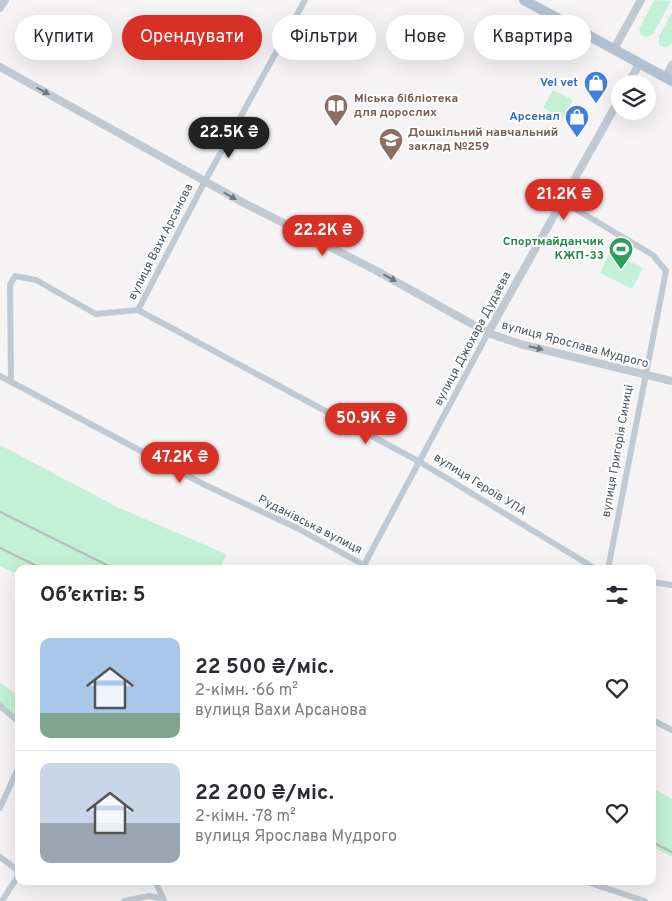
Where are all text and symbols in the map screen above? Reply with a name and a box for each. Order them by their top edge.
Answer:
chip: Купити [15,15,112,60]
chip: Орендувати [122,15,262,60]
chip: Фільтри [272,15,376,60]
chip: Нове [386,15,464,60]
chip: Квартира [474,15,591,60]
shop icon: Vel vet [583,70,609,104]
place label: Vel vet [540,75,578,91]
map controls [611,75,656,120]
button: layers [611,75,656,120]
one-way arrow [36,86,49,95]
place label: Міська бібліотека для дорослих [354,91,458,121]
library icon: Міська бібліотека для дорослих [323,93,349,127]
shop icon: Арсенал [564,104,590,138]
place label: Арсенал [509,109,560,125]
pin: 22.5K ₴ [183,116,275,159]
text: 22.5K ₴ [199,123,259,143]
place label: Дошкільний навчальний заклад №259 [408,125,558,155]
school or university icon: Дошкільний навчальний заклад №259 [378,127,404,161]
pin: 21.2K ₴ [518,178,610,221]
street label: вулиця Вахи Арсанова [125,181,197,303]
text: 21.2K ₴ [536,185,592,205]
one-way arrow [224,191,237,200]
pin: 22.2K ₴ [277,214,369,257]
text: 22.2K ₴ [293,221,353,241]
place label: Спортмайданчик КЖП-33 [503,234,604,264]
sports icon: Спортмайданчик КЖП-33 [608,236,634,270]
street label: вулиця Джохара Дудаєва [431,269,515,409]
one-way arrow [383,274,398,282]
street label: вулиця Ярослава Мудрого [500,318,651,372]
one-way arrow [529,344,544,352]
street label: вулиця Григорія Синиці [598,383,638,519]
pin: 50.9K ₴ [320,402,412,445]
text: 50.9K ₴ [336,409,396,429]
pin: 47.2K ₴ [134,442,226,484]
text: 47.2K ₴ [152,448,208,468]
street label: вулиця Героїв УПА [430,450,530,520]
street label: Руданівська вулиця [255,492,365,558]
icon: filters [603,581,631,609]
text: Об’єктів: 5 [40,582,146,609]
text: 22 500 ₴/міс. [195,654,334,681]
icon: home [80,658,140,718]
icon: heart [603,674,631,702]
text: 2-кімн. · 66 m² [195,681,298,701]
text: вулиця Вахи Арсанова [195,701,367,721]
text: 22 200 ₴/міс. [195,780,334,807]
icon: home [80,783,140,843]
icon: heart [603,799,631,827]
text: 2-кімн. · 78 m² [195,807,296,827]
text: вулиця Ярослава Мудрого [195,827,397,847]

